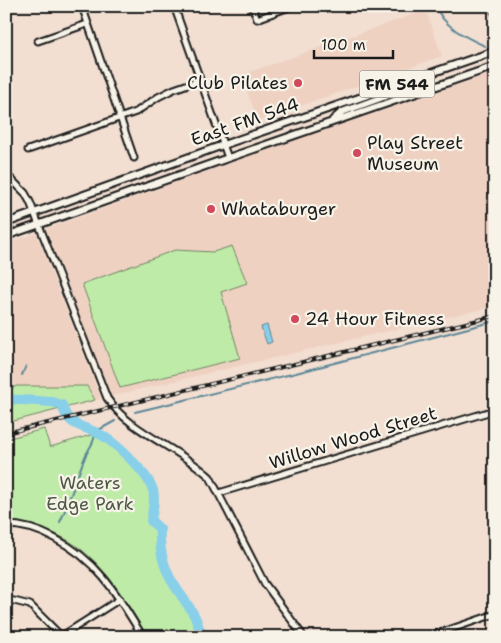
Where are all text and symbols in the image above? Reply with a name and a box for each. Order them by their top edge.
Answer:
scale bar [314,28,392,60]
text: 100 m [321,35,366,55]
road number: FM 544 [360,70,434,98]
place label: Club Pilates [187,71,288,95]
marker: Club Pilates [292,77,304,89]
street label: East FM 544 [188,92,302,152]
place label: Play Street Museum [367,131,463,176]
marker: Play Street Museum [351,147,363,159]
place label: Whataburger [221,197,336,221]
marker: Whataburger [205,203,217,215]
place label: 24 Hour Fitness [305,307,445,331]
marker: 24 Hour Fitness [289,313,301,325]
street label: Willow Wood Street [266,401,440,475]
park label: Waters Edge Park [46,471,134,516]

